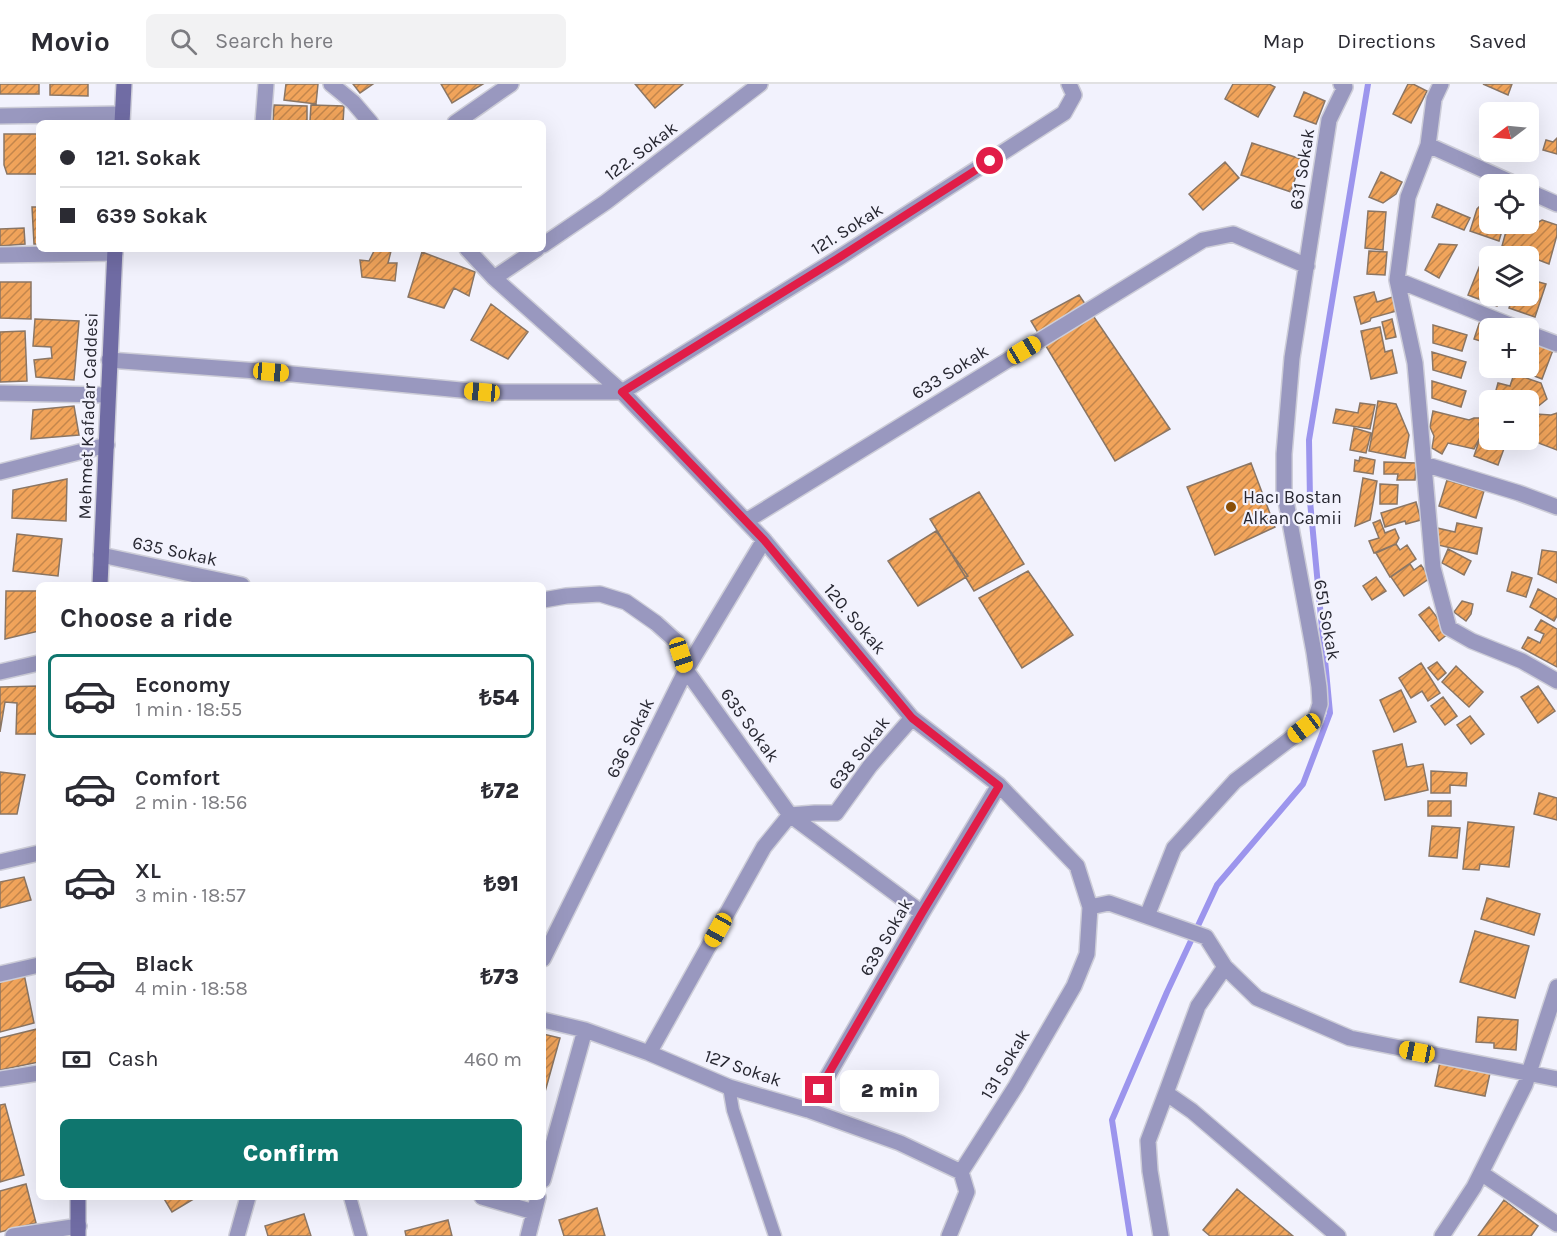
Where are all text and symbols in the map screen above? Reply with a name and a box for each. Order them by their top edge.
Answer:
search box [146,14,566,68]
text: Movio [30,25,110,58]
icon: search [167,25,200,58]
text: Search here [215,28,333,54]
text: Map [1263,29,1304,53]
text: Directions [1337,29,1436,53]
text: Saved [1469,29,1527,53]
north arrow [1479,102,1539,162]
map controls [1479,102,1539,450]
street label: 122. Sokak [600,117,682,185]
street label: 631 Sokak [1285,127,1319,211]
text: 121. Sokak [96,145,201,171]
route start [976,147,1003,174]
button: locate [1479,174,1539,234]
street label: 121. Sokak [807,198,887,260]
text: 639 Sokak [96,203,207,229]
button: layers [1479,246,1539,306]
street label: Mehmet Kafadar Caddesi [73,312,103,520]
button: + [1479,318,1539,378]
car [1004,333,1044,367]
street label: 633 Sokak [907,340,993,404]
car [252,361,290,383]
car [463,381,501,403]
button: − [1479,390,1539,450]
place label: Hacı Bostan Alkan Camii [1243,486,1342,529]
marker: Hacı Bostan Alkan Camii [1224,500,1238,514]
street label: 635 Sokak [131,531,219,571]
street label: 651 Sokak [1309,578,1345,662]
street label: 120. Sokak [819,579,891,659]
text: Choose a ride [60,602,233,634]
car [667,635,695,675]
icon: car [63,669,117,723]
text: Economy [135,672,230,698]
street label: 635 Sokak [716,684,784,766]
text: ₺54 [479,685,519,711]
street label: 636 Sokak [601,694,659,782]
text: 1 min · 18:55 [135,698,242,721]
car [1284,710,1324,746]
street label: 638 Sokak [823,712,895,794]
icon: car [63,762,117,816]
text: Comfort [135,765,220,791]
text: ₺72 [481,778,519,804]
text: 2 min · 18:56 [135,791,247,814]
icon: car [63,855,117,909]
text: XL [135,858,161,884]
text: ₺91 [484,871,519,897]
text: 3 min · 18:57 [135,884,246,907]
street label: 639 Sokak [855,894,917,980]
car [701,910,735,950]
icon: car [63,948,117,1002]
text: Black [135,951,194,977]
text: ₺73 [480,964,519,990]
text: 4 min · 18:58 [135,977,248,1000]
street label: 131 Sokak [976,1025,1034,1103]
car [1398,1040,1436,1064]
icon: cash [60,1043,93,1076]
street label: 127 Sokak [702,1045,784,1091]
text: Cash [108,1046,158,1072]
text: 460 m [464,1048,522,1071]
callout: 2 min [840,1069,939,1111]
route end [805,1076,832,1103]
text: 2 min [861,1079,918,1102]
button: Confirm [60,1119,522,1188]

